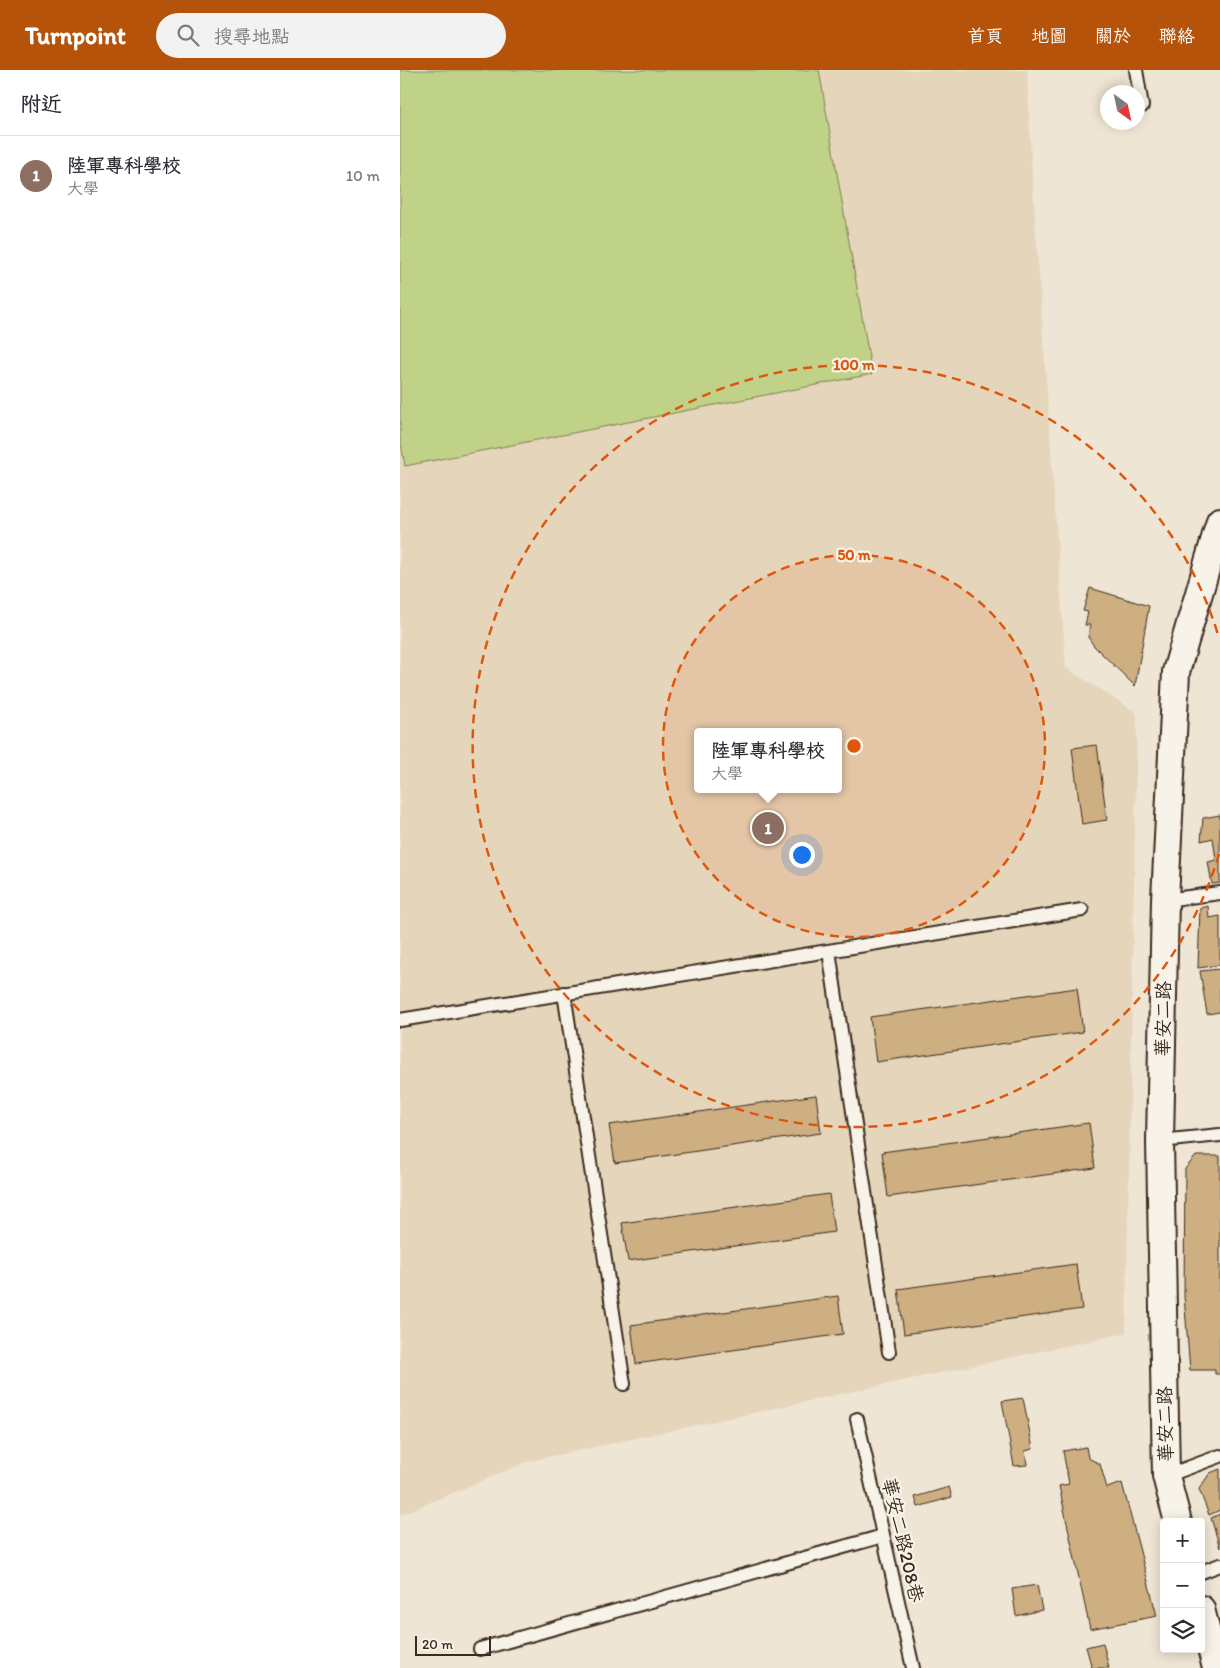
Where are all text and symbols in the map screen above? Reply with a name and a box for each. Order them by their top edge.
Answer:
search box [156,13,506,58]
text: Turnpoint [25,21,126,50]
icon: search [174,21,202,49]
text: 搜尋地點 [214,25,290,48]
text: 首頁 [967,25,1003,47]
text: 地圖 [1031,25,1067,47]
text: 關於 [1095,25,1131,47]
text: 聯絡 [1159,25,1195,47]
north arrow [1100,85,1145,130]
text: 附近 [20,91,62,116]
text: 陸軍專科學校 [67,154,181,177]
text: 1 [32,166,40,185]
text: 10 m [346,166,380,185]
text: 大學 [67,179,99,198]
text: 100 m [833,356,875,374]
text: 50 m [837,546,871,564]
popup [694,728,842,793]
centre of rings [845,737,863,755]
text: 陸軍專科學校 [711,739,825,762]
text: 大學 [711,764,743,783]
pin: 1 [752,809,784,847]
your location [789,842,815,868]
street label: 華安二路 [1151,981,1175,1057]
street label: 華安二路 [1153,1386,1177,1462]
street label: 華安二路208巷 [877,1475,929,1605]
map controls [1160,1518,1205,1653]
button: + [1160,1518,1205,1563]
button: − [1160,1563,1205,1608]
button: layers [1160,1608,1205,1653]
scale bar [415,1633,491,1656]
text: 20 m [422,1636,453,1653]

